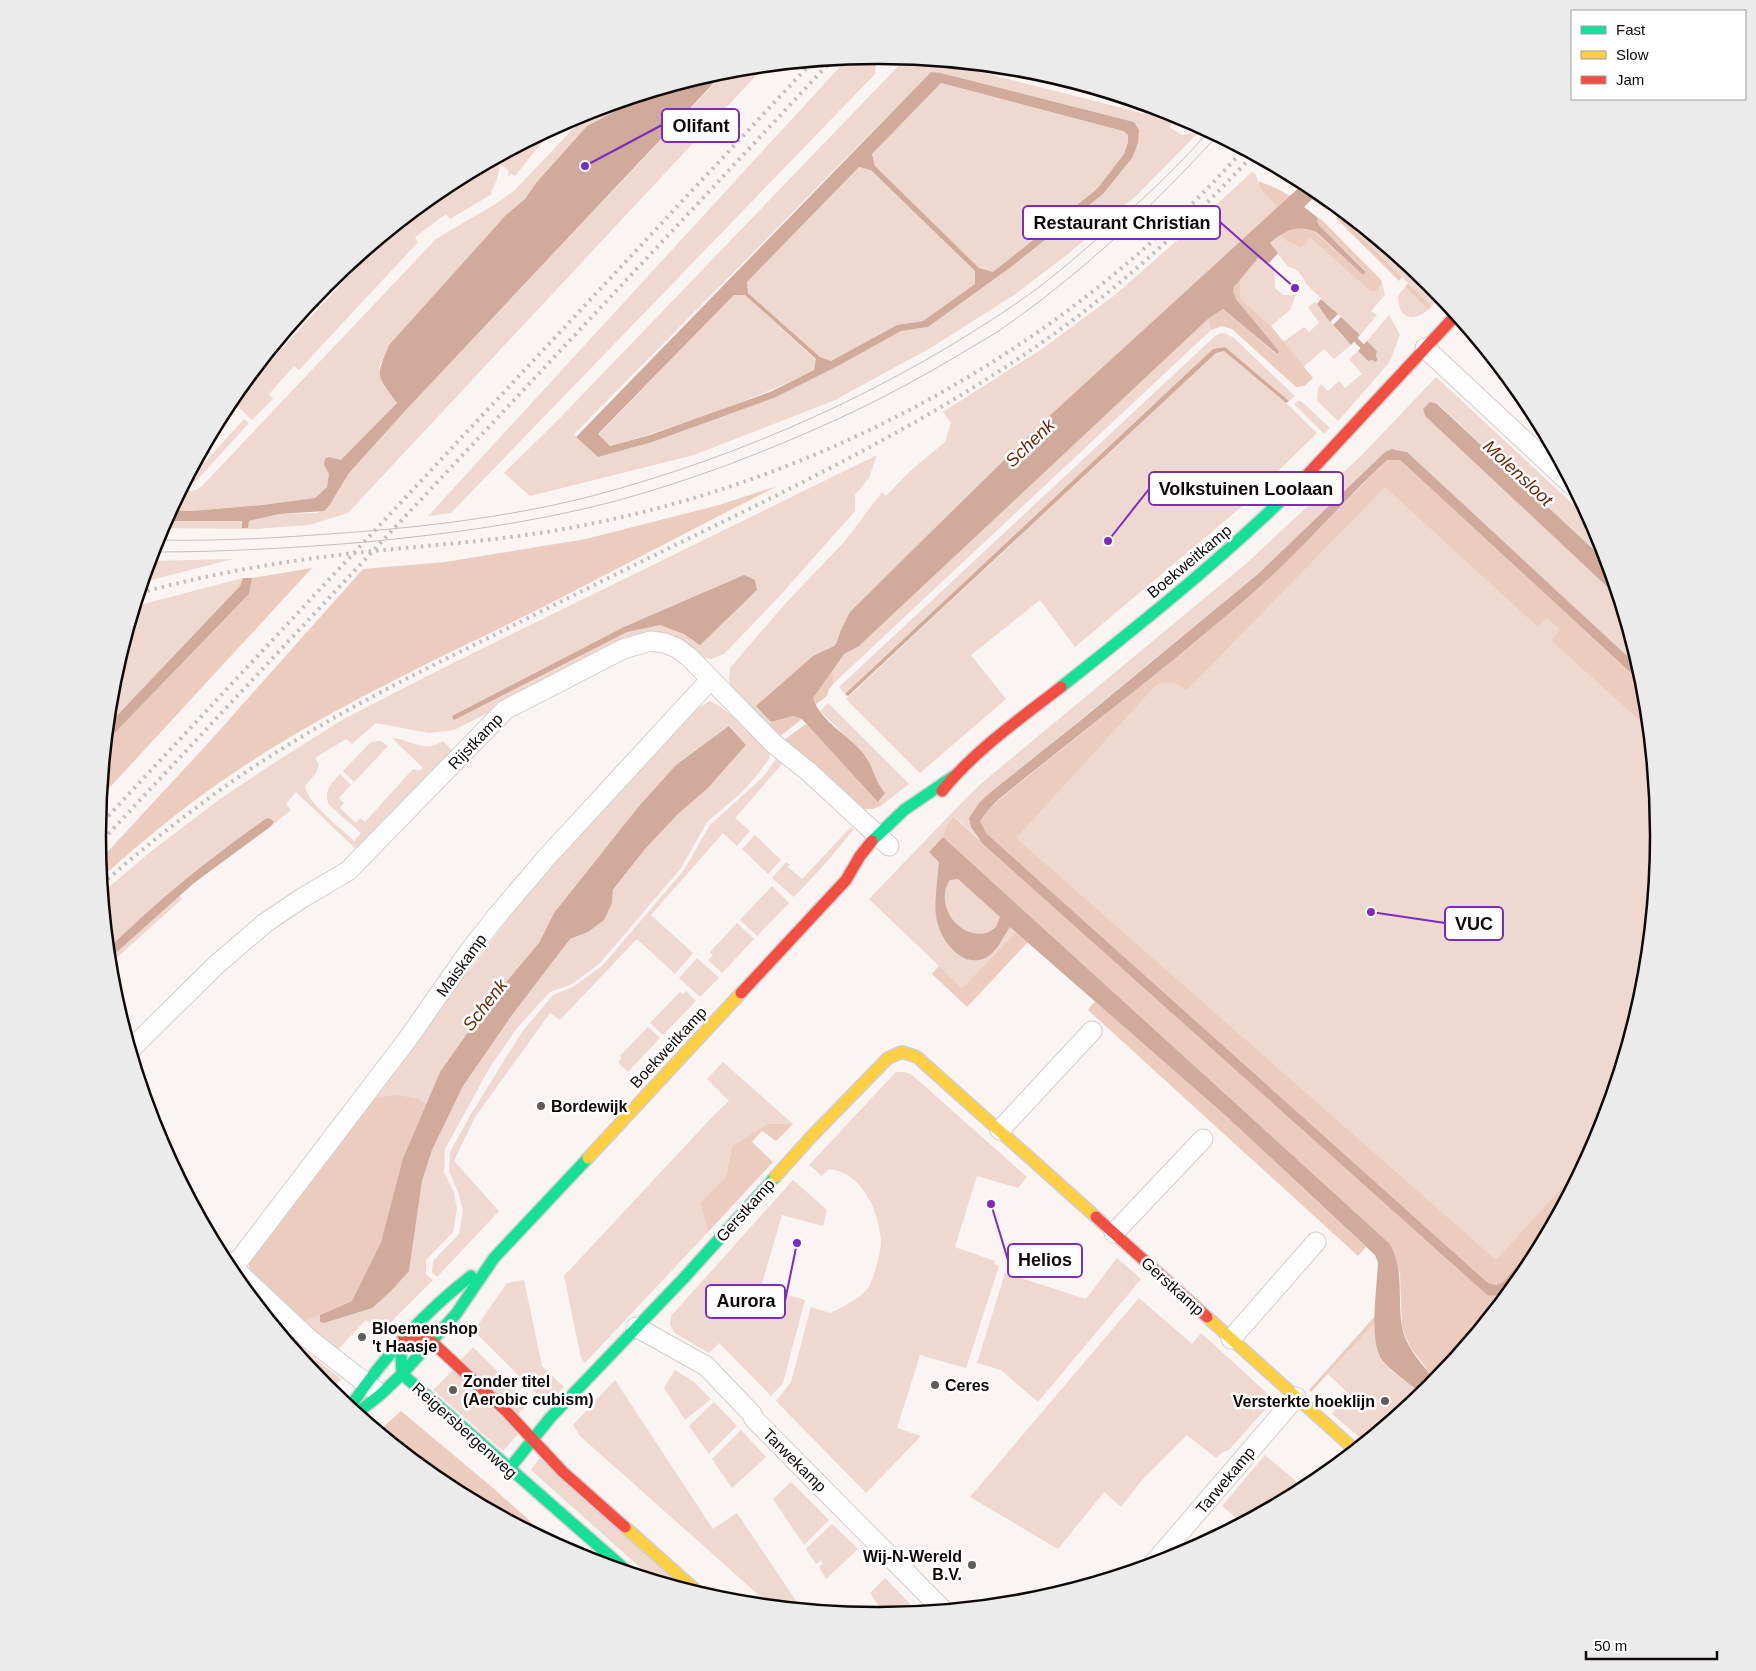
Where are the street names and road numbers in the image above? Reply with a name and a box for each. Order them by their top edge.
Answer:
street label: Boekweitkamp [1144,521,1235,601]
street label: Rijstkamp [445,710,506,773]
street label: Maiskamp [433,931,490,1000]
street label: Boekweitkamp [627,1003,710,1091]
street label: Gerstkamp [713,1176,778,1245]
street label: Gerstkamp [1138,1254,1207,1319]
street label: Reigersbergenweg [409,1379,520,1482]
street label: Tarwekamp [760,1425,830,1495]
street label: Tarwekamp [1193,1443,1258,1517]

